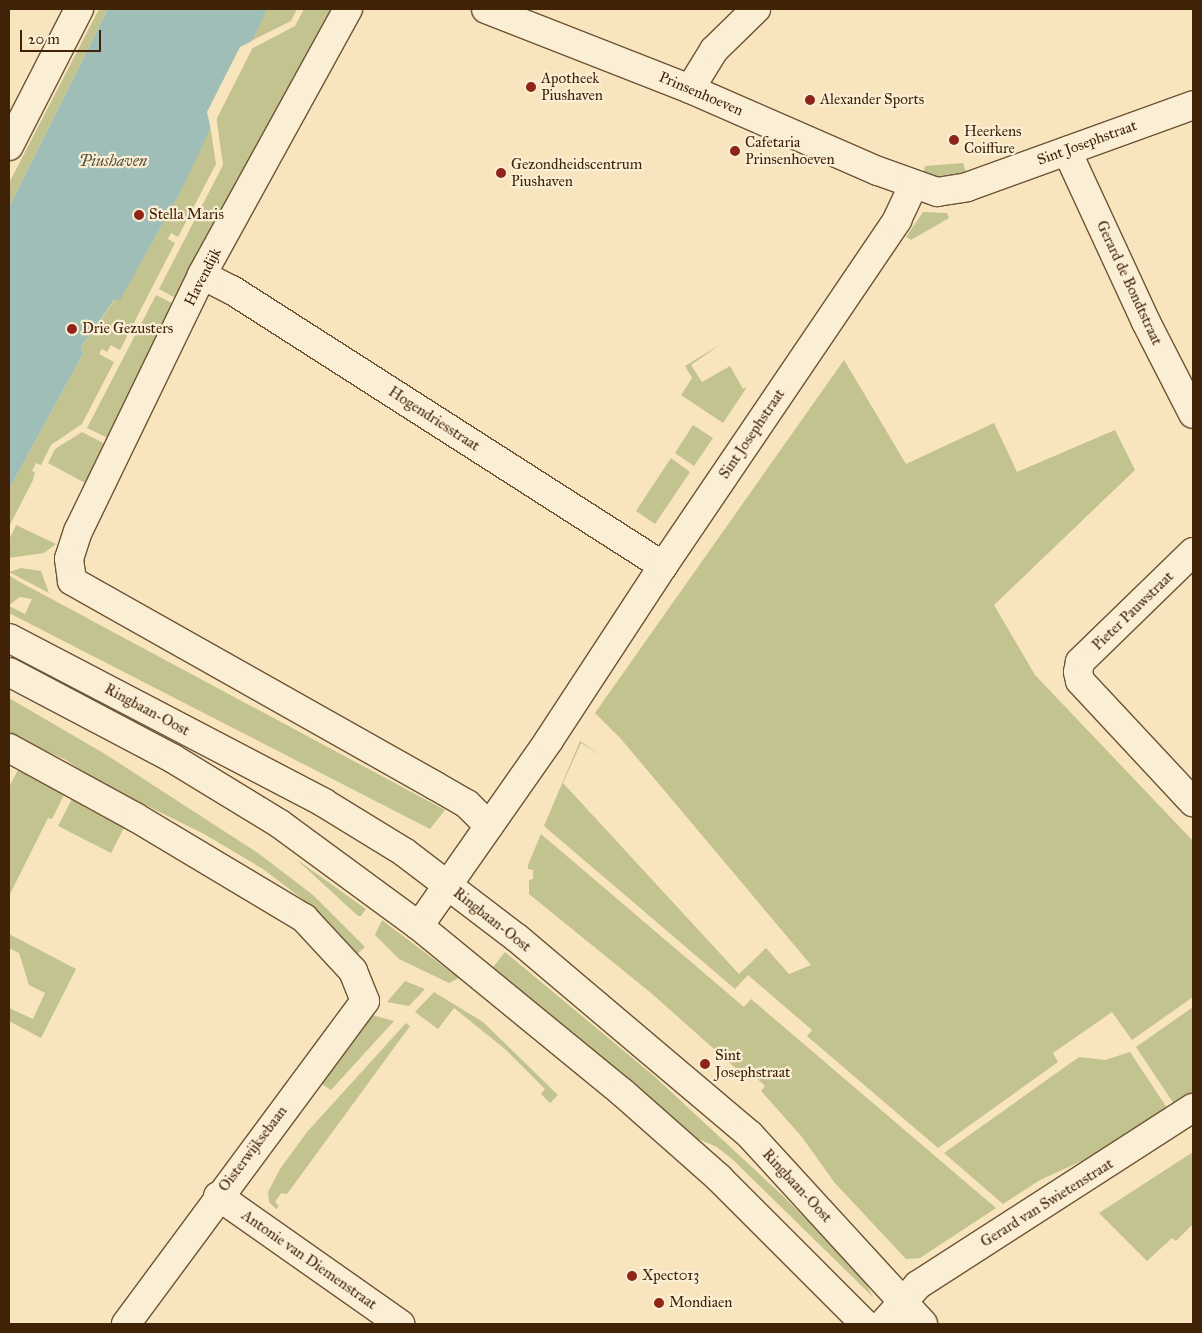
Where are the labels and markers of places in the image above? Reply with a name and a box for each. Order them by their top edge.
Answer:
place label: Apotheek Piushaven [541,69,603,104]
marker: Apotheek Piushaven [525,81,537,93]
place label: Alexander Sports [820,91,924,109]
marker: Alexander Sports [804,94,816,106]
place label: Heerkens Coiffure [964,122,1021,157]
place label: Cafetaria Prinsenhoeven [745,133,835,168]
marker: Heerkens Coiffure [948,134,960,146]
marker: Cafetaria Prinsenhoeven [729,145,741,157]
place label: Gezondheidscentrum Piushaven [511,155,642,190]
marker: Gezondheidscentrum Piushaven [495,167,507,179]
place label: Stella Maris [149,206,224,224]
marker: Stella Maris [133,209,145,221]
place label: Drie Gezusters [82,320,173,338]
marker: Drie Gezusters [66,323,78,335]
place label: Sint Josephstraat [715,1046,790,1081]
marker: Sint Josephstraat [699,1058,711,1070]
place label: Xpect013 [642,1267,699,1285]
marker: Xpect013 [626,1270,638,1282]
place label: Mondiaen [669,1294,732,1312]
marker: Mondiaen [653,1297,665,1309]

